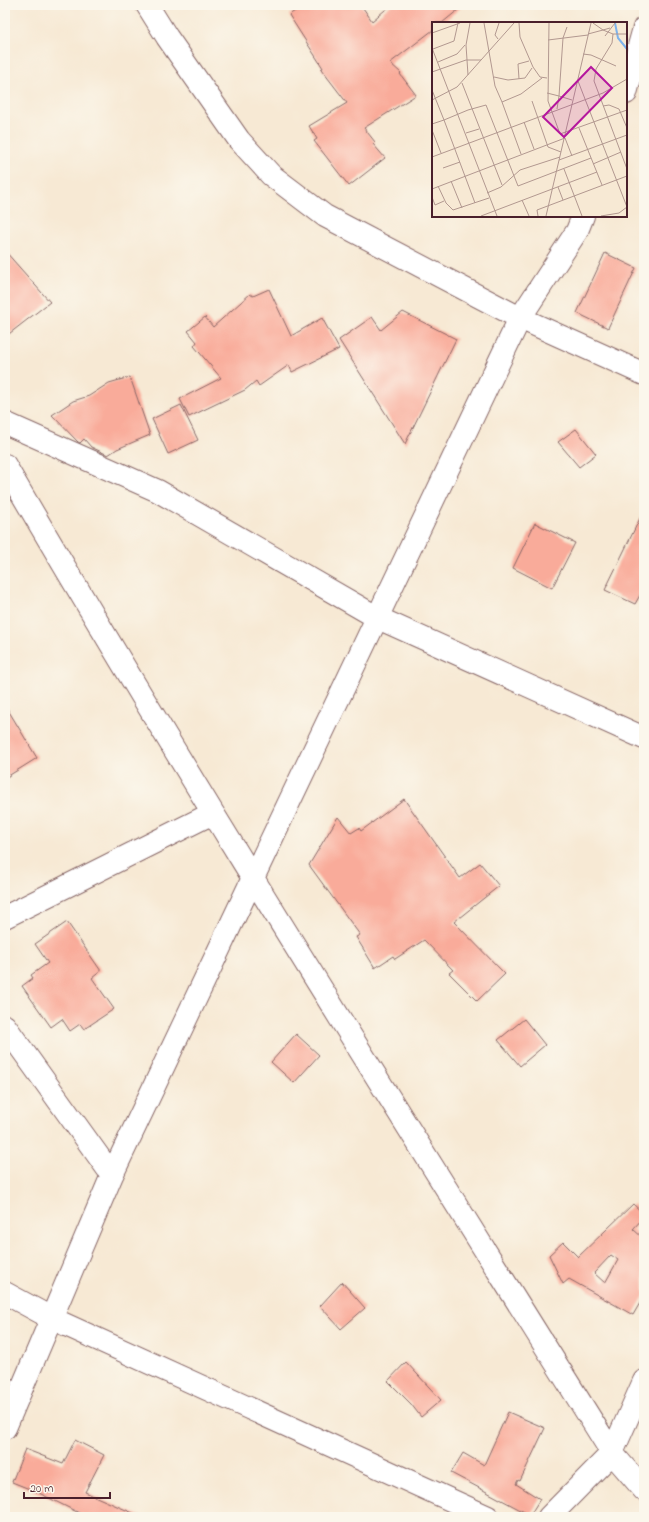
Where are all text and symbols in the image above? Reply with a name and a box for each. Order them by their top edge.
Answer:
inset map [432,22,627,217]
scale bar [24,1474,110,1500]
text: 20 m [30,1480,53,1498]

